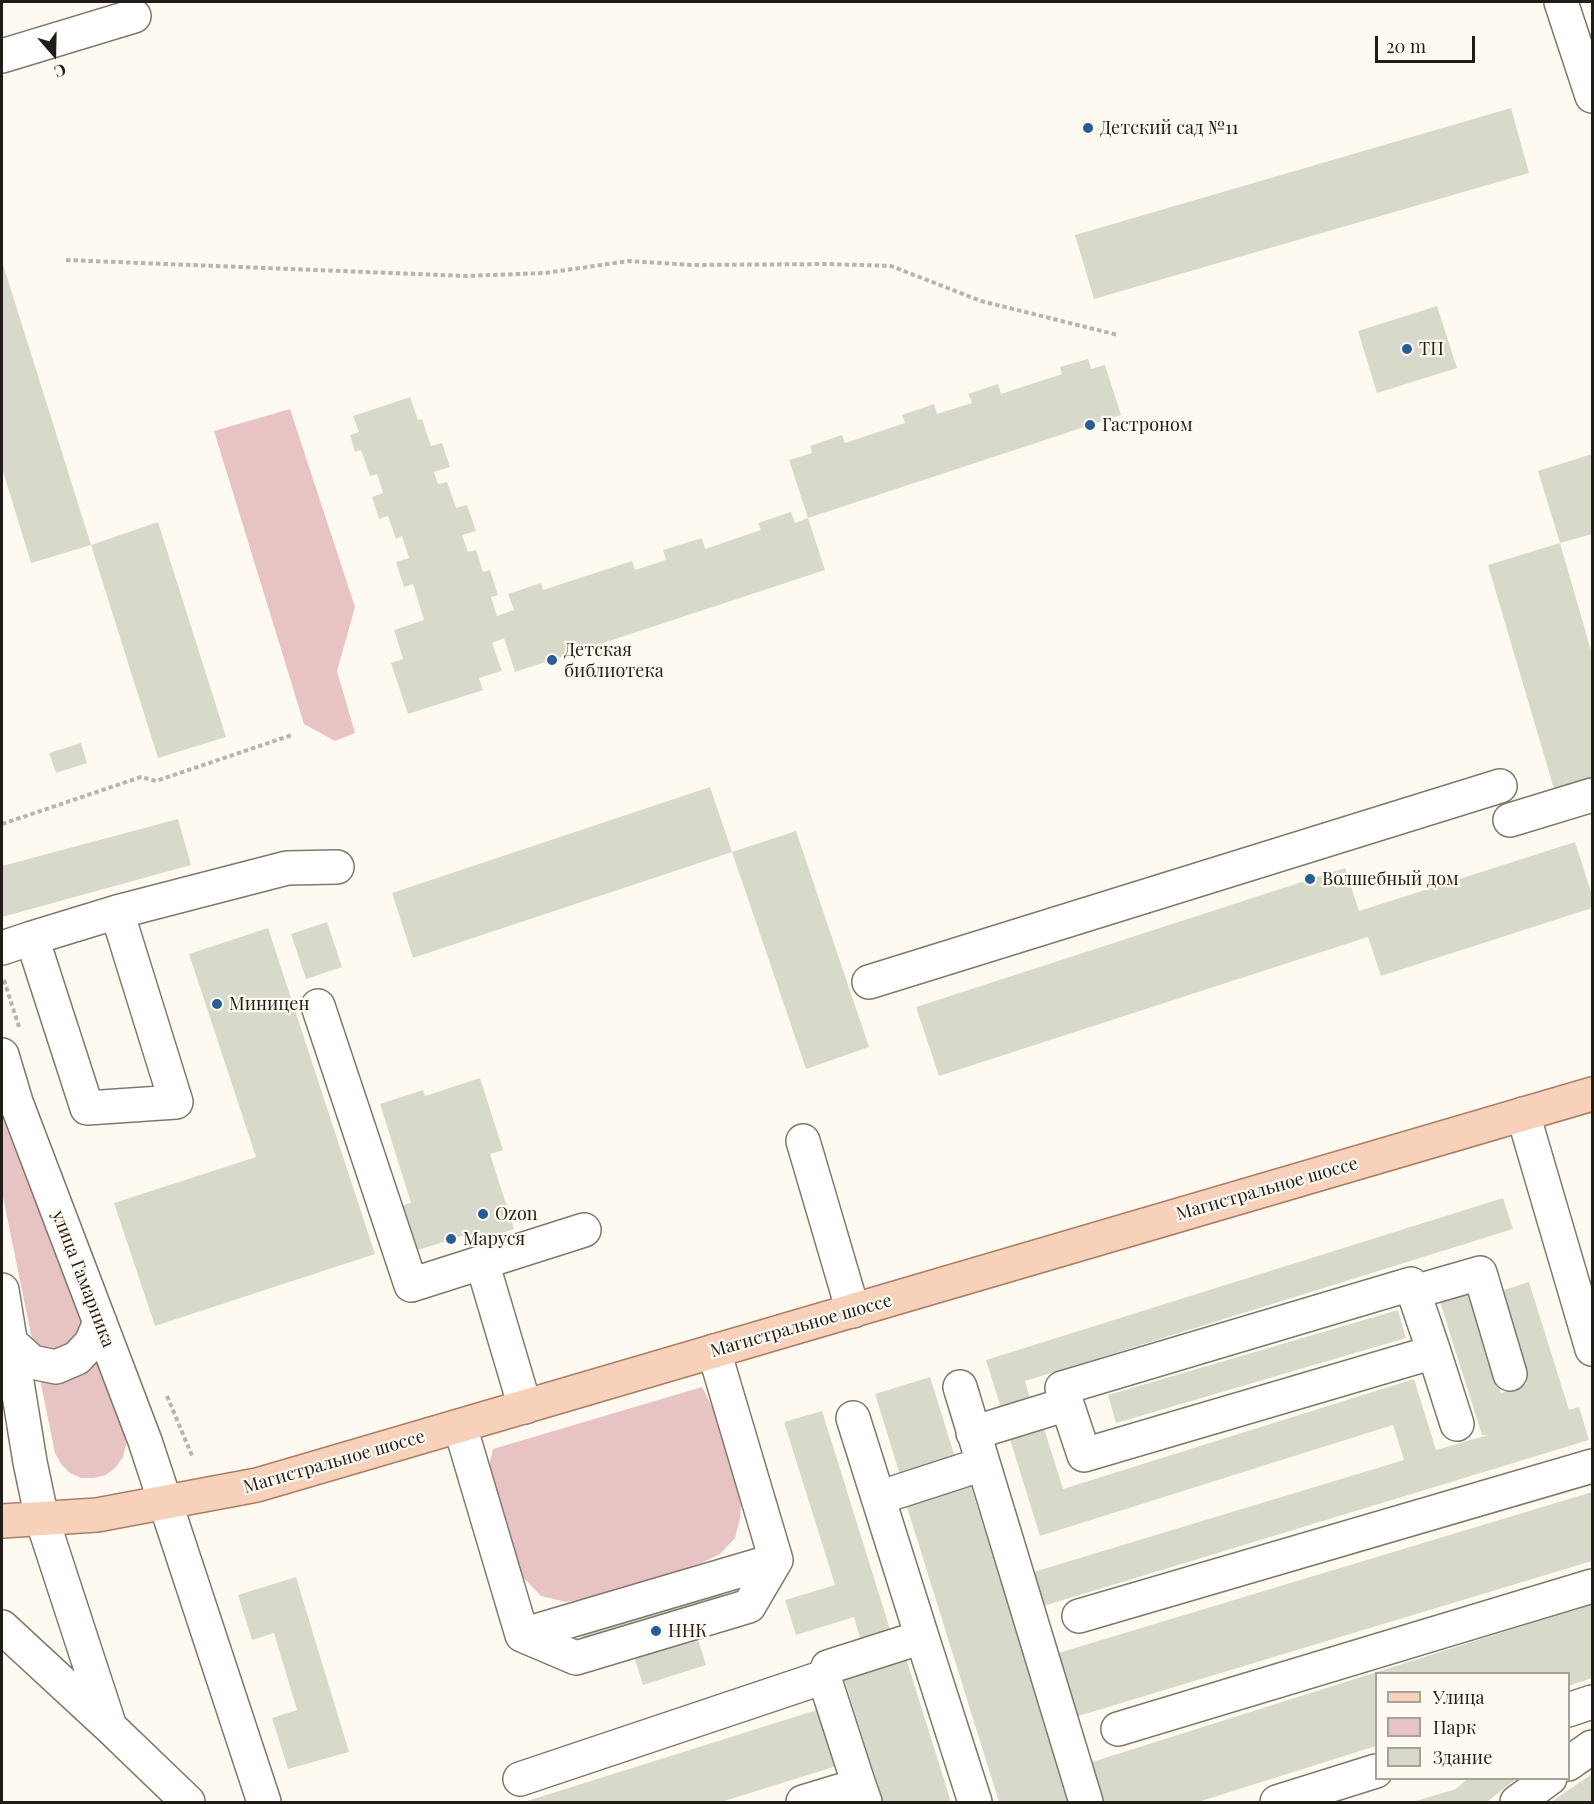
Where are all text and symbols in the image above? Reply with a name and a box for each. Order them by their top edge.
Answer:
north arrow [24,24,84,84]
scale bar [1378,24,1478,62]
text: 20 m [1386,34,1426,58]
text: С [51,60,69,83]
place label: Детский сад №11 [1100,117,1239,139]
marker: Детский сад №11 [1081,121,1095,135]
place label: ТП [1419,338,1444,360]
marker: ТП [1400,342,1414,356]
place label: Гастроном [1102,414,1193,436]
marker: Гастроном [1083,418,1097,432]
place label: Детская библиотека [564,639,664,682]
marker: Детская библиотека [545,653,559,667]
place label: Волшебный дом [1322,868,1459,890]
marker: Волшебный дом [1303,872,1317,886]
place label: Миницен [229,993,309,1015]
marker: Миницен [210,997,224,1011]
street label: Магистральное шоссе [1174,1153,1360,1225]
place label: Ozon [495,1203,538,1225]
marker: Ozon [476,1207,490,1221]
street label: улица Гамарника [47,1208,119,1350]
place label: Маруся [463,1228,525,1250]
marker: Маруся [444,1232,458,1246]
street label: Магистральное шоссе [708,1290,894,1362]
street label: Магистральное шоссе [241,1426,427,1498]
place label: ННК [668,1620,707,1642]
marker: ННК [649,1624,663,1638]
legend [1375,1672,1570,1780]
text: Улица [1433,1685,1484,1709]
text: Парк [1433,1715,1476,1739]
text: Здание [1433,1745,1492,1769]

